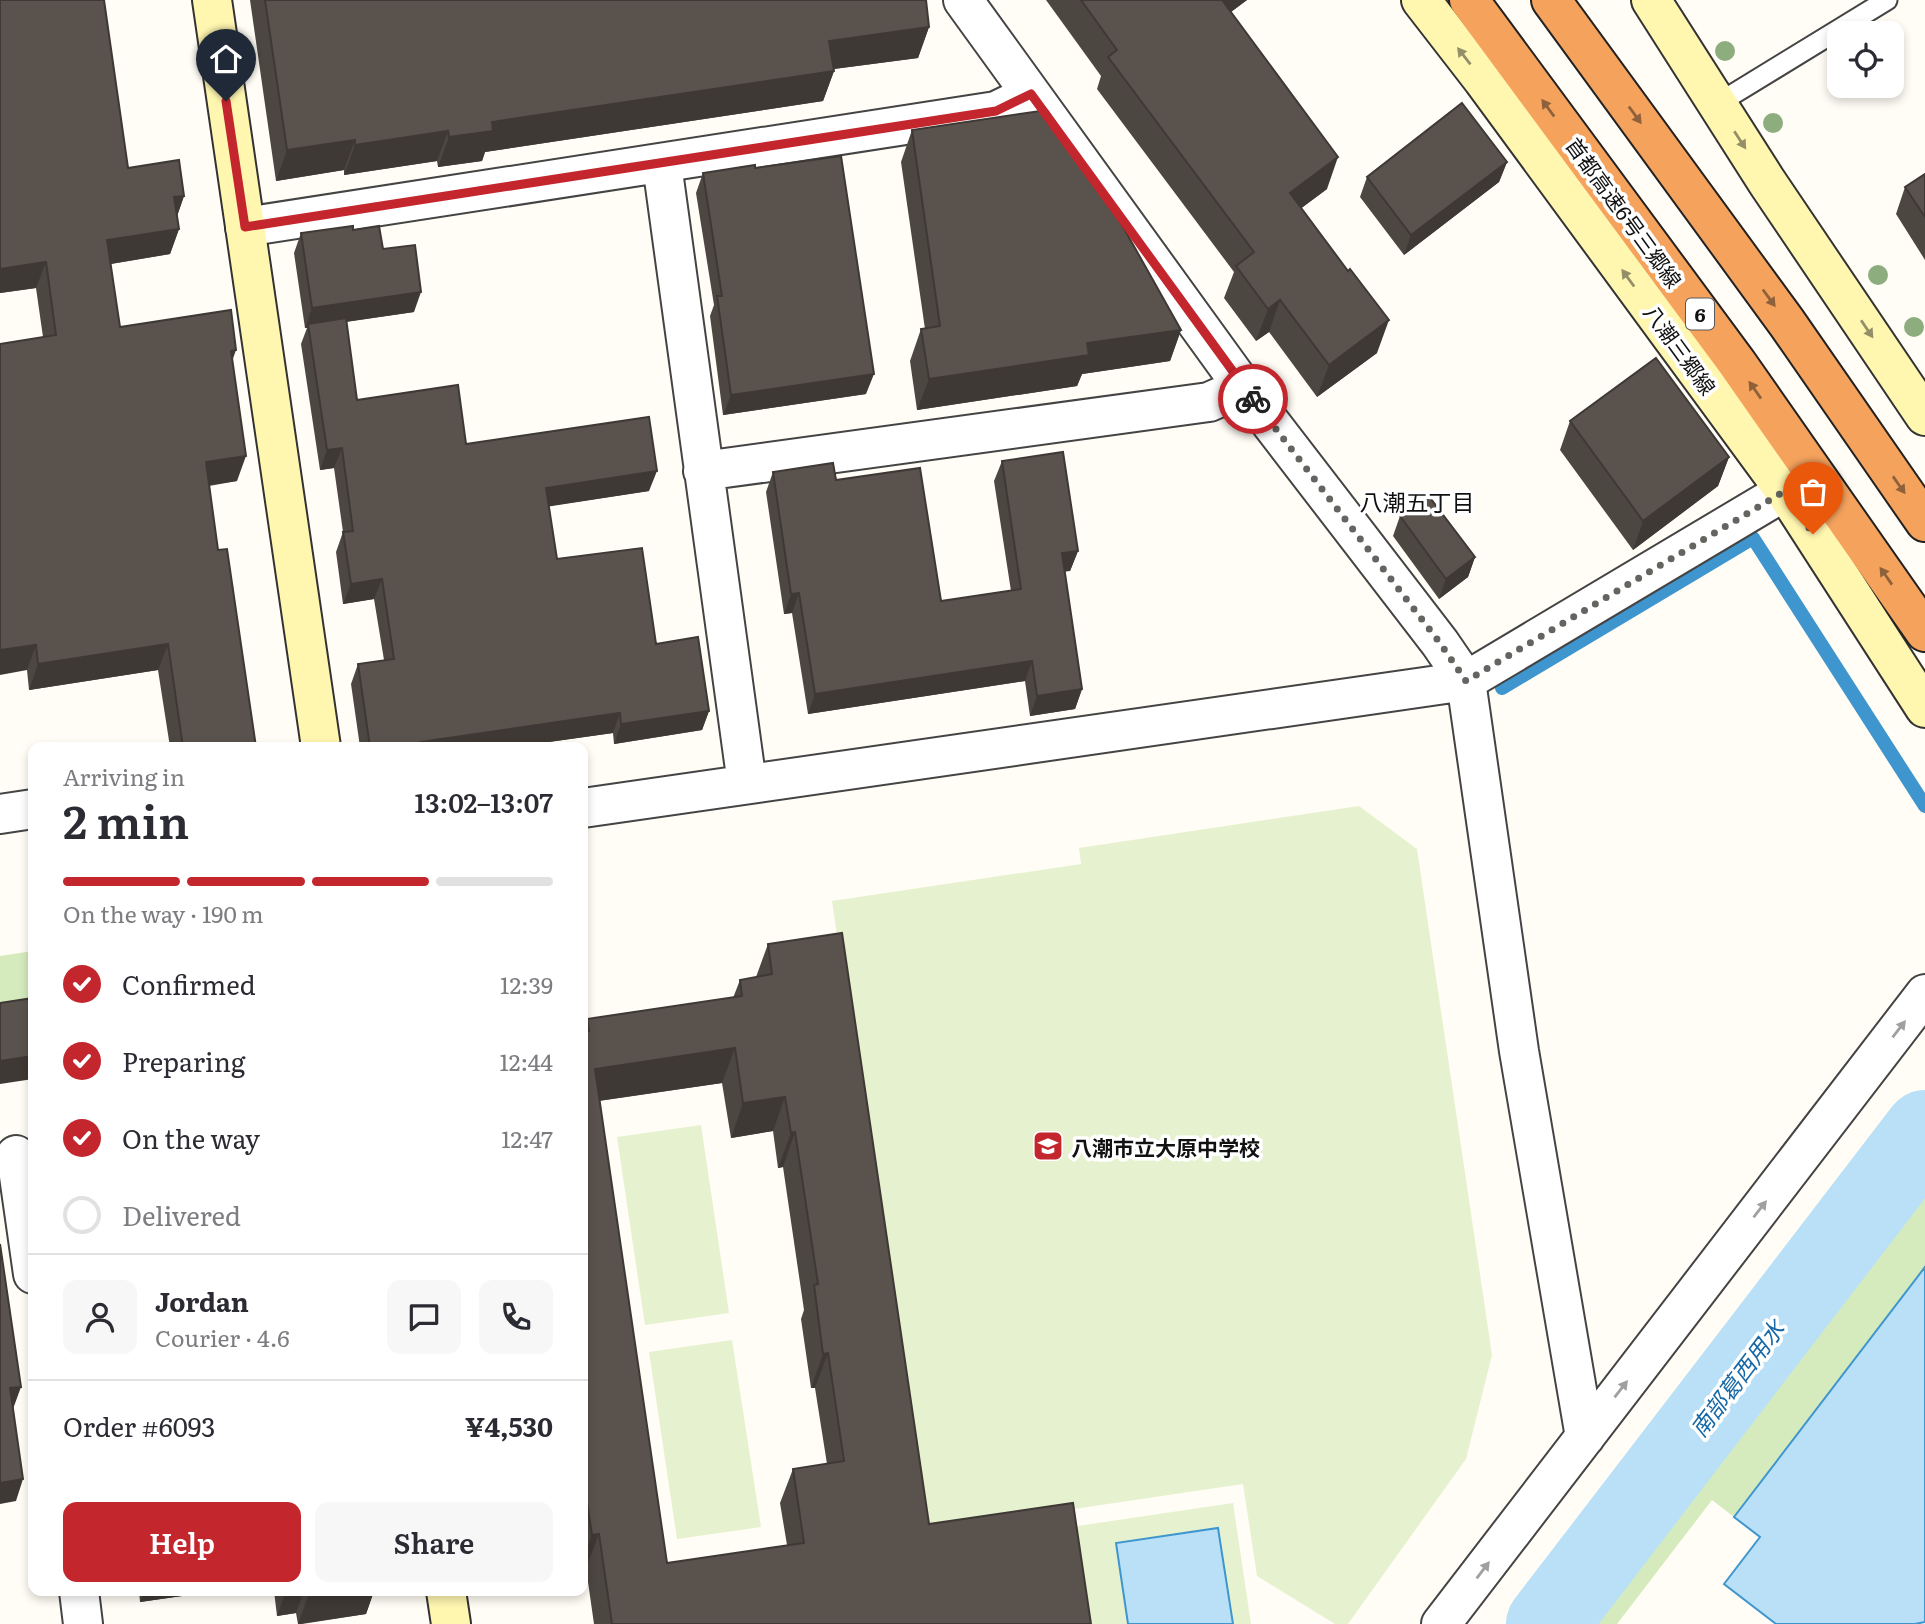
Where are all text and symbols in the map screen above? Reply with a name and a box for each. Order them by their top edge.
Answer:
map controls [1827,21,1904,98]
button: locate [1827,21,1904,98]
pin [196,29,256,101]
icon: home [207,40,245,78]
one-way arrow [1457,46,1471,65]
one-way arrow [1541,98,1555,117]
one-way arrow [1628,105,1642,124]
street label: 首都高速6号三郷線 [1560,130,1690,294]
one-way arrow [1734,130,1747,150]
one-way arrow [1622,269,1636,287]
one-way arrow [1762,289,1776,307]
street label: 八潮三郷線 [1638,297,1724,401]
road number: 6 [1686,298,1714,330]
one-way arrow [1860,319,1873,339]
courier [1218,364,1288,434]
icon: bike [1234,380,1272,418]
one-way arrow [1748,381,1762,399]
pin [1783,462,1843,534]
icon: bag [1794,473,1832,511]
one-way arrow [1892,476,1906,494]
district label: 八潮五丁目 [1360,484,1475,518]
one-way arrow [1879,567,1893,585]
text: Arriving in [63,759,185,793]
text: 13:02–13:07 [415,782,553,821]
text: 2 min [63,785,189,853]
text: On the way · 190 m [63,896,264,930]
text: Confirmed [122,964,256,1003]
icon: check [63,965,101,1003]
text: 12:39 [500,967,553,1001]
one-way arrow [1891,1020,1906,1038]
text: Preparing [122,1041,245,1080]
icon: check [63,1042,101,1080]
text: 12:44 [499,1044,553,1078]
text: On the way [122,1118,260,1157]
icon: check [63,1119,101,1157]
text: 12:47 [501,1121,553,1155]
school or university icon: 八潮市立大原中学校 [1031,1129,1065,1163]
place label: 八潮市立大原中学校 [1071,1131,1260,1162]
text: Delivered [122,1195,241,1234]
one-way arrow [1752,1200,1767,1218]
button: person [63,1280,137,1354]
button: chat [387,1280,461,1354]
button: phone [479,1280,553,1354]
text: Jordan [155,1281,249,1320]
water label: 南部葛西用水 [1681,1310,1793,1443]
text: Courier · 4.6 [155,1320,290,1354]
one-way arrow [1614,1380,1628,1398]
text: Order #6093 [63,1406,215,1445]
text: ¥4,530 [465,1406,553,1445]
button: Help [63,1502,301,1582]
button: Share [315,1502,553,1582]
one-way arrow [1475,1561,1490,1579]

